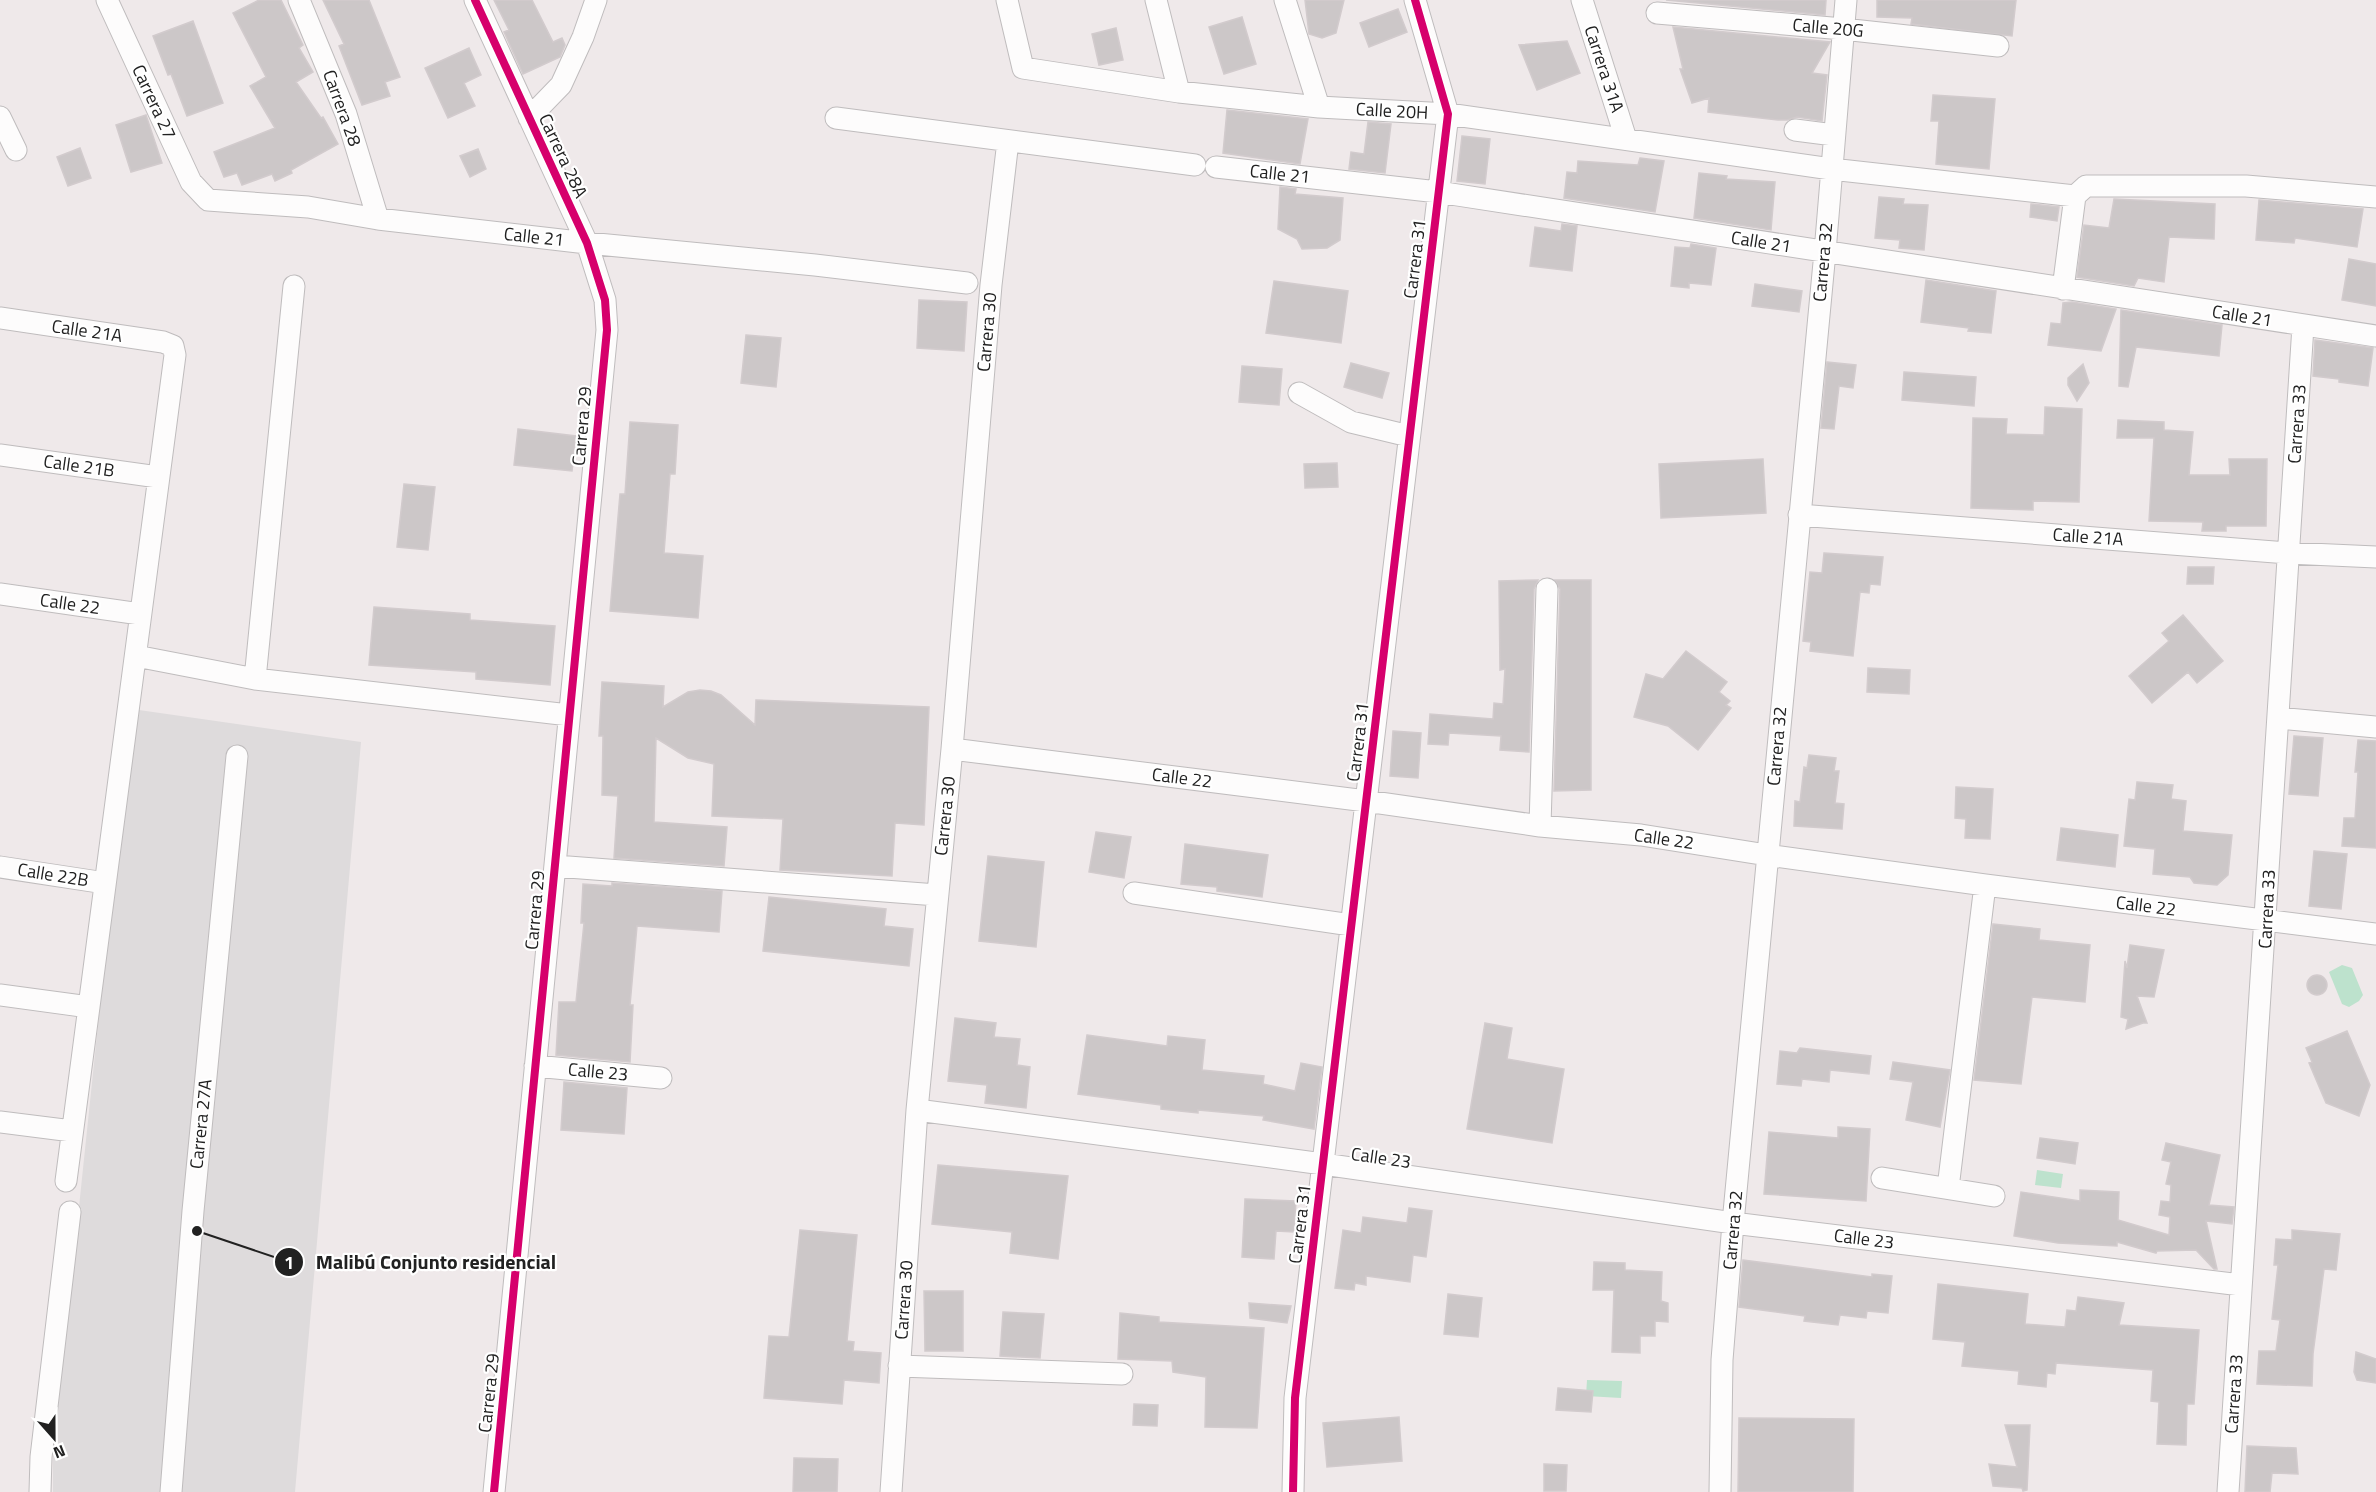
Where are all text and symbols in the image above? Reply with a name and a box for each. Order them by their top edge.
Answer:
street label: Calle 20G [1791,11,1865,44]
street label: Carrera 31A [1578,22,1631,116]
street label: Carrera 27 [125,60,183,144]
street label: Carrera 28 [316,66,369,150]
street label: Calle 20H [1355,95,1429,126]
street label: Carrera 28A [532,109,595,203]
street label: Calle 21 [1249,157,1311,190]
street label: Carrera 31 [1396,218,1433,300]
street label: Calle 21 [503,220,565,253]
street label: Carrera 32 [1806,221,1839,303]
street label: Calle 21 [1729,223,1793,260]
street label: Carrera 30 [970,291,1003,373]
street label: Calle 21 [2210,297,2274,334]
street label: Calle 21A [50,312,124,349]
street label: Carrera 33 [2280,383,2313,465]
street label: Carrera 29 [565,385,598,467]
street label: Calle 21B [42,447,116,484]
street label: Calle 21A [2052,521,2125,552]
street label: Calle 22 [38,586,102,621]
street label: Carrera 31 [1339,701,1376,783]
street label: Carrera 32 [1760,705,1793,787]
street label: Calle 22 [1150,760,1214,795]
street label: Carrera 30 [927,775,962,857]
street label: Calle 22 [1632,821,1696,856]
street label: Calle 22B [16,856,90,893]
street label: Carrera 29 [518,869,551,951]
street label: Carrera 33 [2251,869,2282,949]
street label: Calle 22 [2114,888,2178,923]
street label: Calle 23 [567,1055,629,1088]
street label: Carrera 27A [182,1077,219,1170]
street label: Calle 23 [1349,1140,1413,1175]
street label: Carrera 31 [1281,1183,1318,1265]
street label: Carrera 32 [1716,1189,1749,1271]
street label: Calle 23 [1832,1221,1896,1256]
callout: Malibú Conjunto residencial [274,1243,569,1281]
text: Malibú Conjunto residencial [316,1246,556,1277]
text: 1 [284,1249,294,1276]
street label: Carrera 30 [887,1259,920,1341]
street label: Carrera 29 [471,1352,506,1434]
street label: Carrera 33 [2217,1353,2250,1435]
north arrow [24,1408,84,1468]
text: N [50,1439,69,1465]

